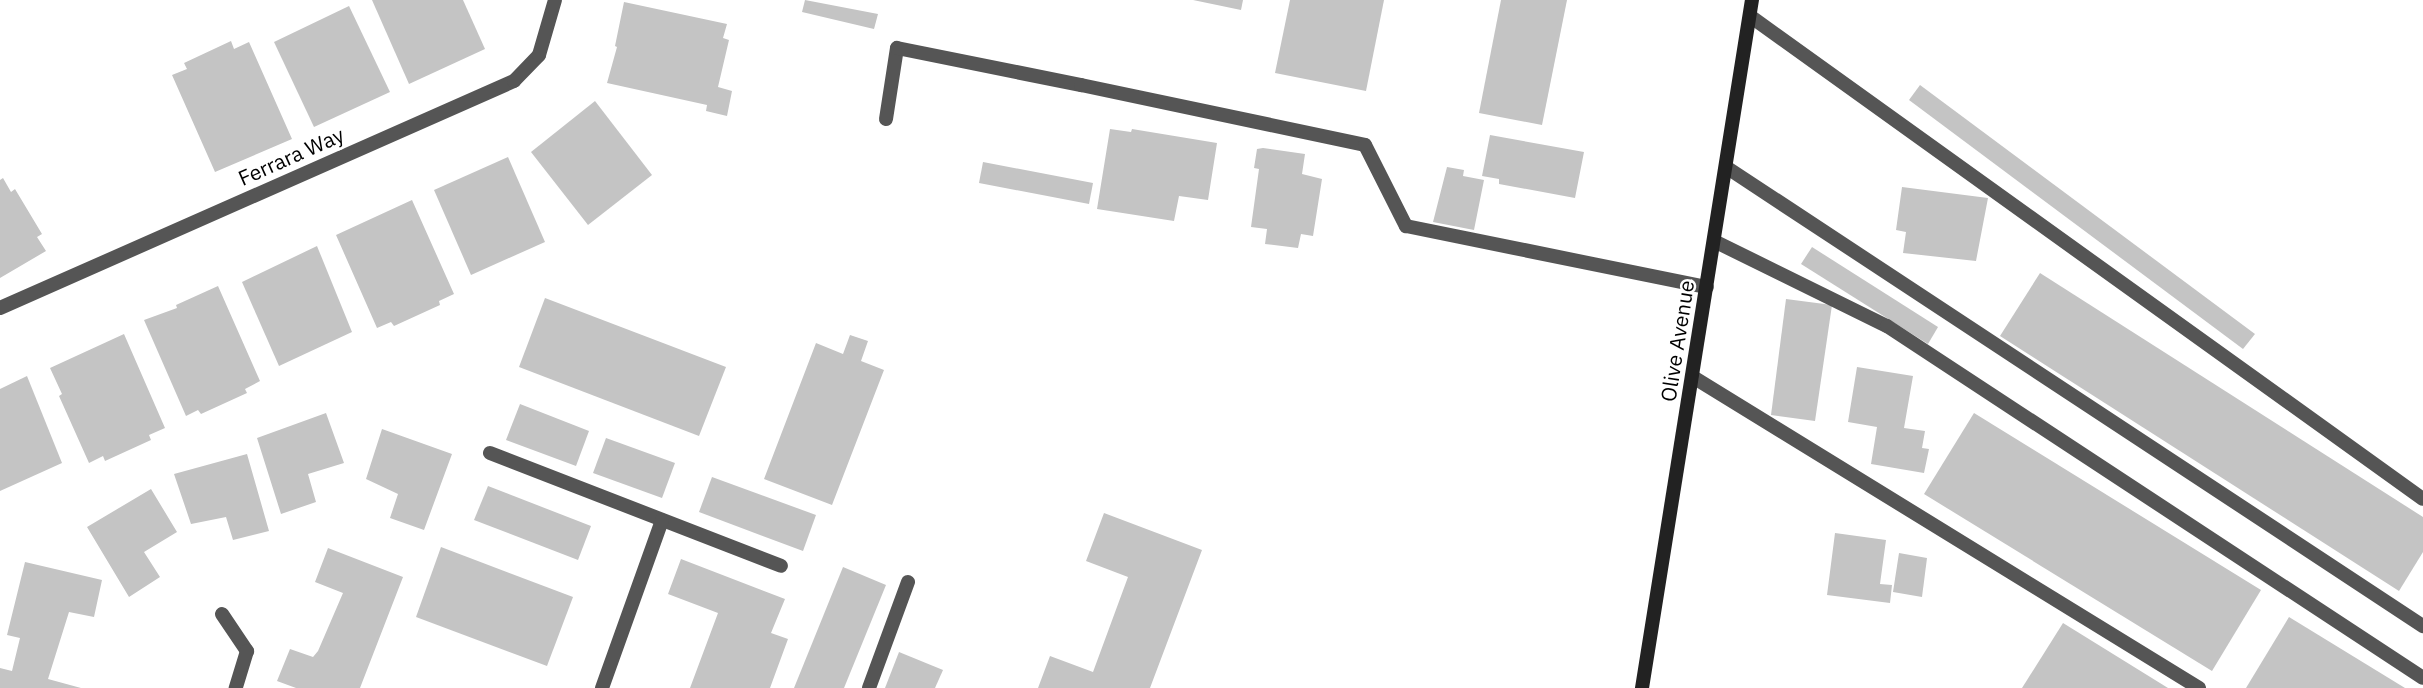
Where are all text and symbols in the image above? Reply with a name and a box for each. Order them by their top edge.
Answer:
street label: Ferrara Way [234,121,348,191]
street label: Olive Avenue [1655,278,1699,404]

